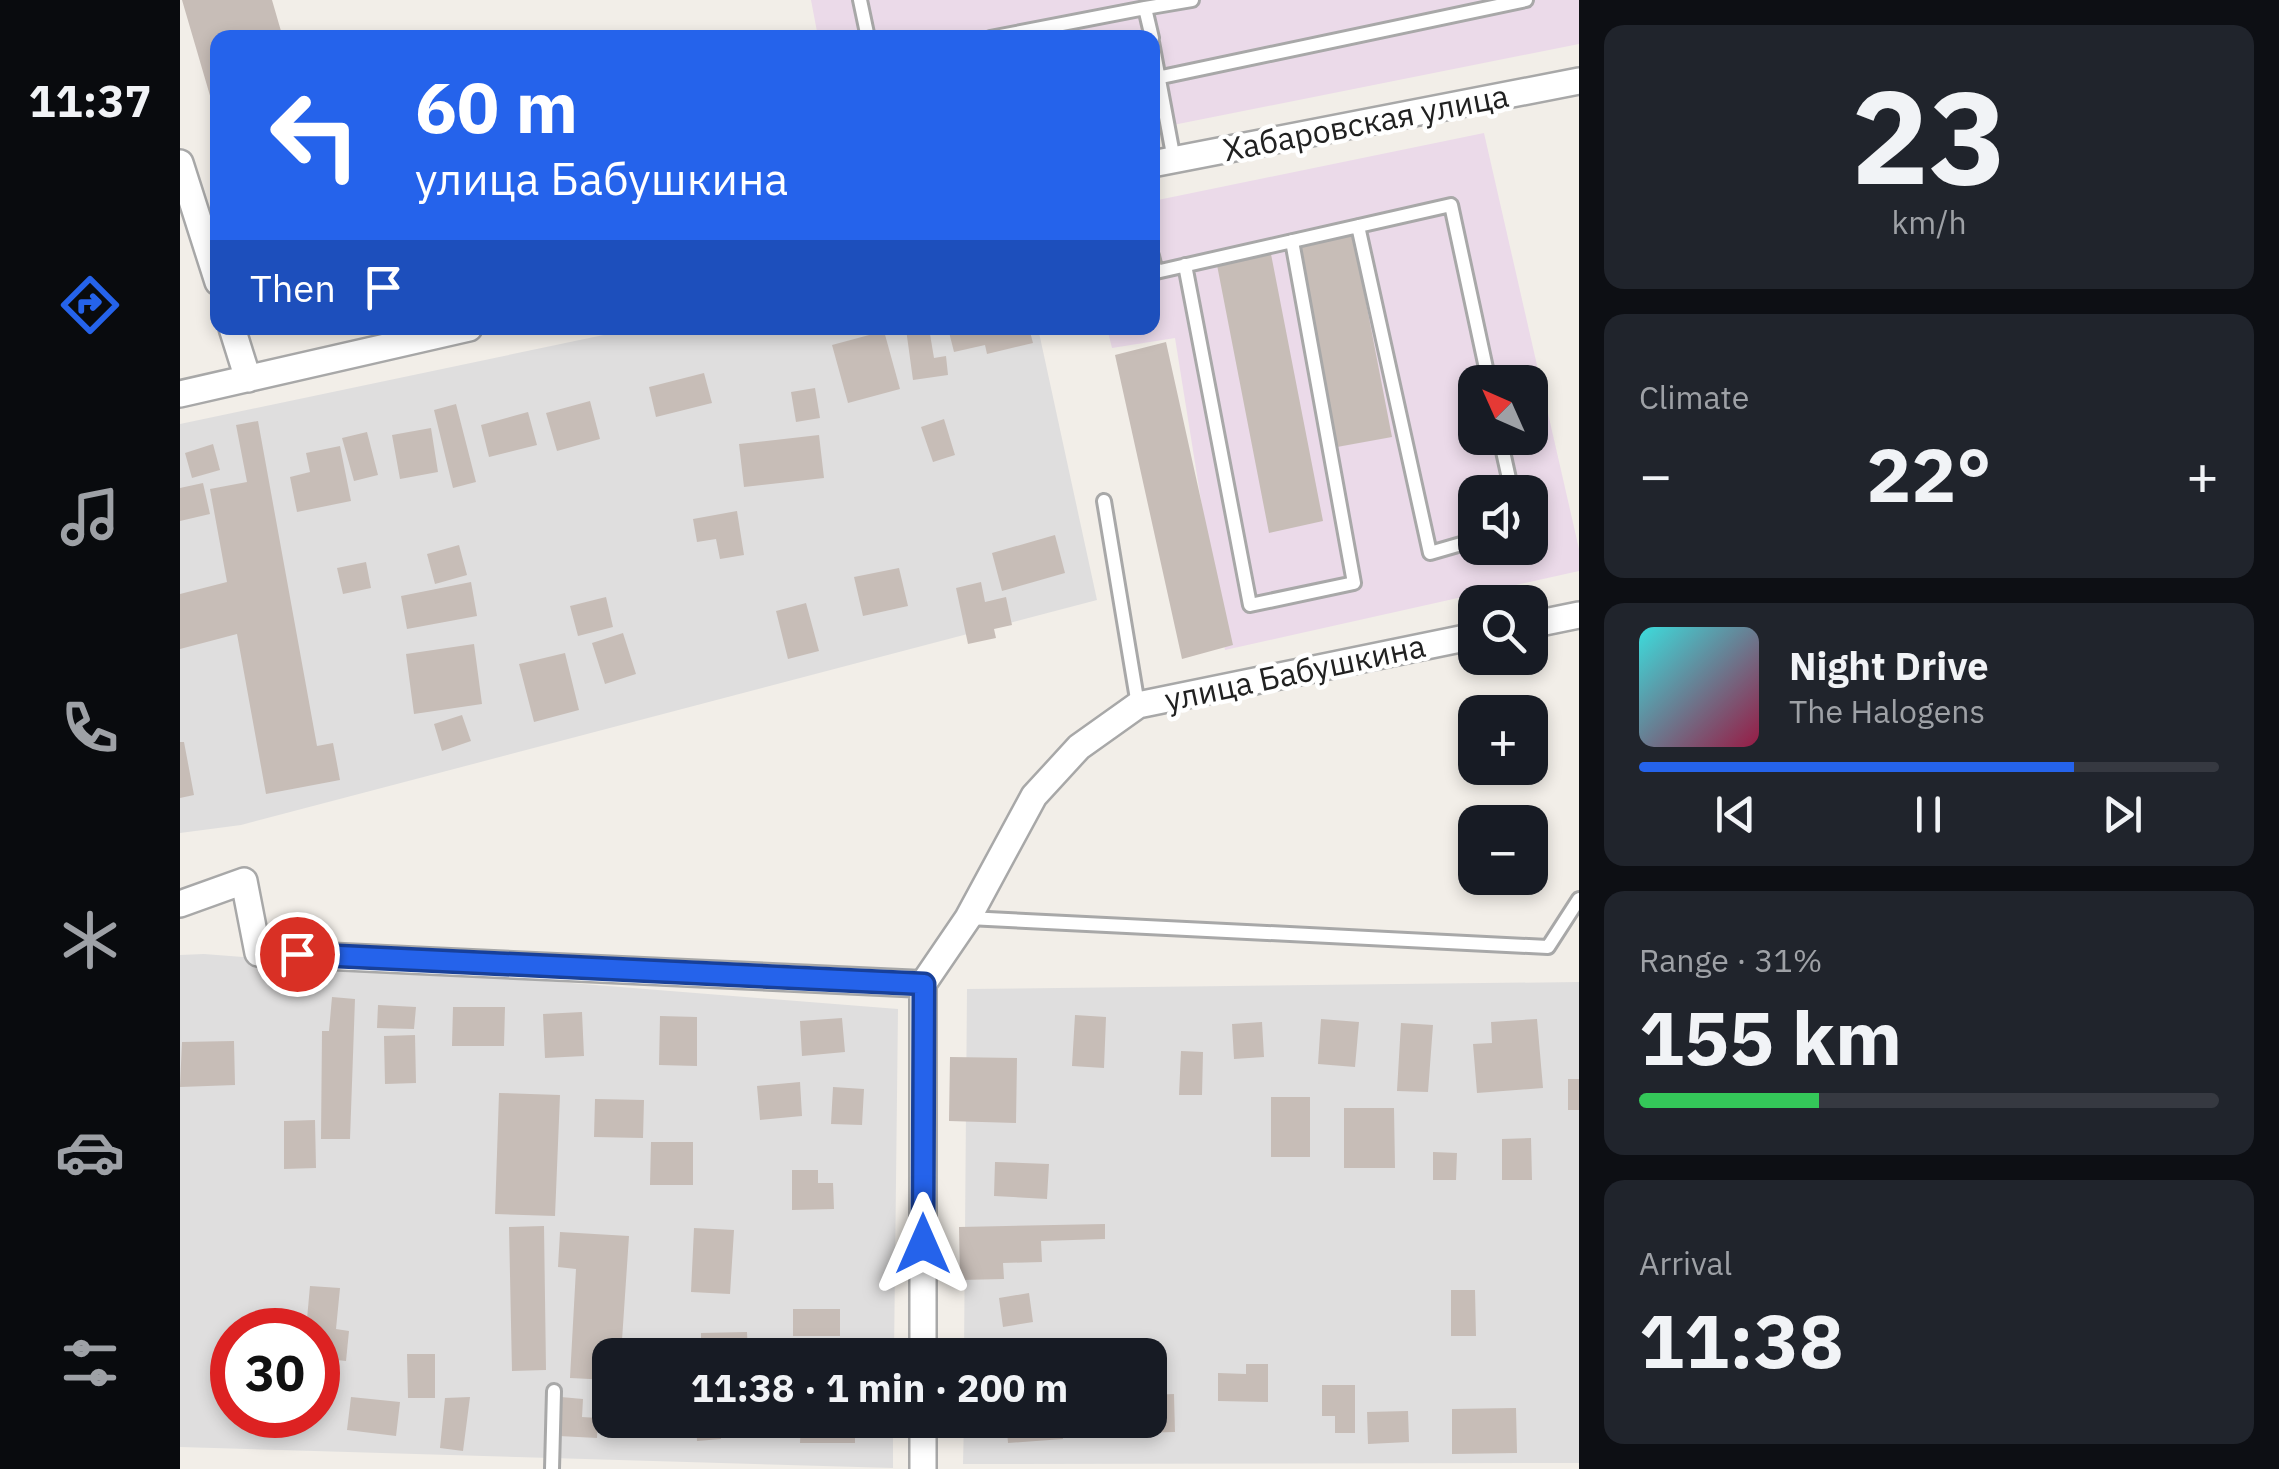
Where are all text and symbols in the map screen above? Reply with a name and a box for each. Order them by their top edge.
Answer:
text: 23 [1851,51,2007,220]
text: 60 m [415,61,578,152]
icon: left [250,70,380,200]
text: 11:37 [29,71,151,129]
street label: Хабаровская улица [1220,74,1512,170]
text: улица Бабушкина [415,149,788,207]
text: km/h [1891,201,1967,243]
icon: arrive [356,260,411,315]
text: Then [250,263,336,312]
icon: directions [55,270,125,340]
north arrow [1458,365,1548,455]
map controls [1458,365,1548,895]
text: Climate [1639,376,1749,418]
text: 22° [1866,425,1992,523]
text: − [1639,439,1672,510]
text: + [2186,439,2219,510]
button: sound [1458,475,1548,565]
icon: music [55,482,125,552]
button: search [1458,585,1548,675]
street label: улица Бабушкина [1161,624,1429,720]
text: Night Drive [1789,641,1989,690]
text: The Halogens [1789,690,1985,732]
icon: phone [55,693,125,763]
button: + [1458,695,1548,785]
icon: previous [1708,787,1763,842]
icon: pause [1901,787,1956,842]
icon: next [2095,787,2150,842]
button: − [1458,805,1548,895]
icon: climate [55,905,125,975]
pin [255,912,340,997]
icon: arrive [270,927,325,982]
text: Range · 31% [1639,939,1822,981]
text: 155 km [1639,988,1902,1086]
icon: car [55,1117,125,1187]
position arrow [871,1192,975,1296]
text: Arrival [1639,1242,1732,1284]
text: 11:38 [1639,1291,1844,1389]
speed limit sign: 30 [210,1308,340,1438]
icon: filters [55,1328,125,1398]
text: 11:38 · 1 min · 200 m [691,1363,1068,1412]

